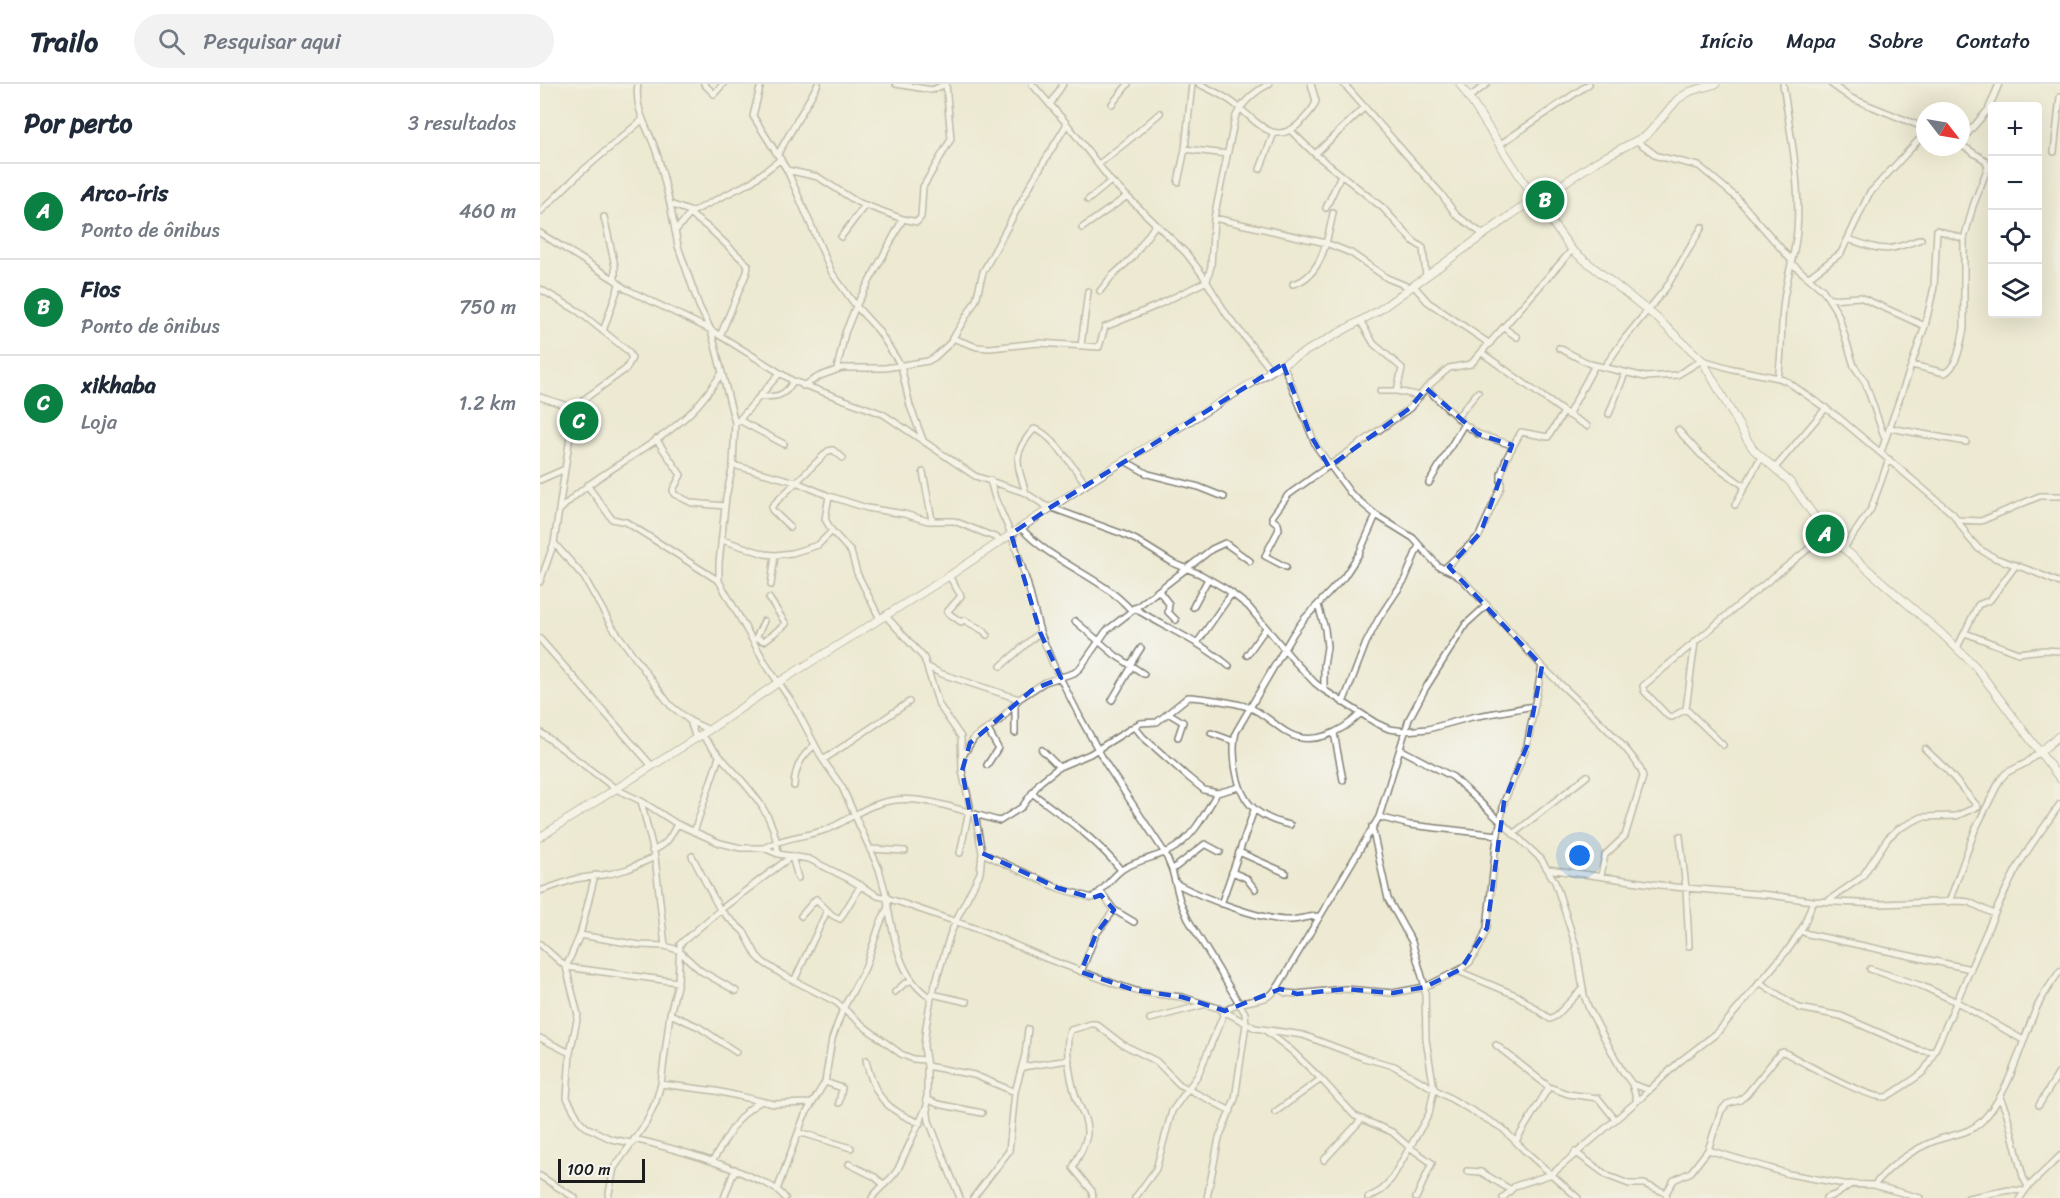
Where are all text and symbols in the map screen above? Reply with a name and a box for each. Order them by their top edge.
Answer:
search box [134,14,554,68]
text: Trailo [30,17,98,66]
text: Pesquisar aqui [203,22,341,61]
text: Início [1701,22,1753,60]
text: Mapa [1786,22,1836,60]
text: Sobre [1869,22,1923,60]
text: Contato [1956,22,2030,60]
icon: search [155,25,188,58]
text: Por perto [24,100,132,146]
north arrow [1916,102,1970,156]
map controls [1988,102,2042,318]
button: + [1988,102,2042,156]
text: 3 resultados [408,106,516,141]
button: − [1988,156,2042,210]
text: Arco-íris [81,174,168,213]
pin: B [1526,178,1564,222]
text: A [37,194,50,229]
text: 460 m [459,194,516,229]
button: locate [1988,210,2042,264]
text: Ponto de ônibus [81,213,220,248]
button: layers [1988,264,2042,318]
text: Fios [81,270,120,309]
text: B [37,290,50,325]
text: 750 m [459,290,516,325]
text: Ponto de ônibus [81,309,220,344]
text: xikhaba [81,366,156,405]
text: C [37,386,50,421]
text: 1.2 km [459,386,516,421]
pin: C [560,398,598,444]
text: Loja [81,405,117,440]
pin: A [1806,512,1844,556]
your location [1565,841,1594,870]
text: 100 m [567,1155,611,1184]
scale bar [558,1156,645,1184]

